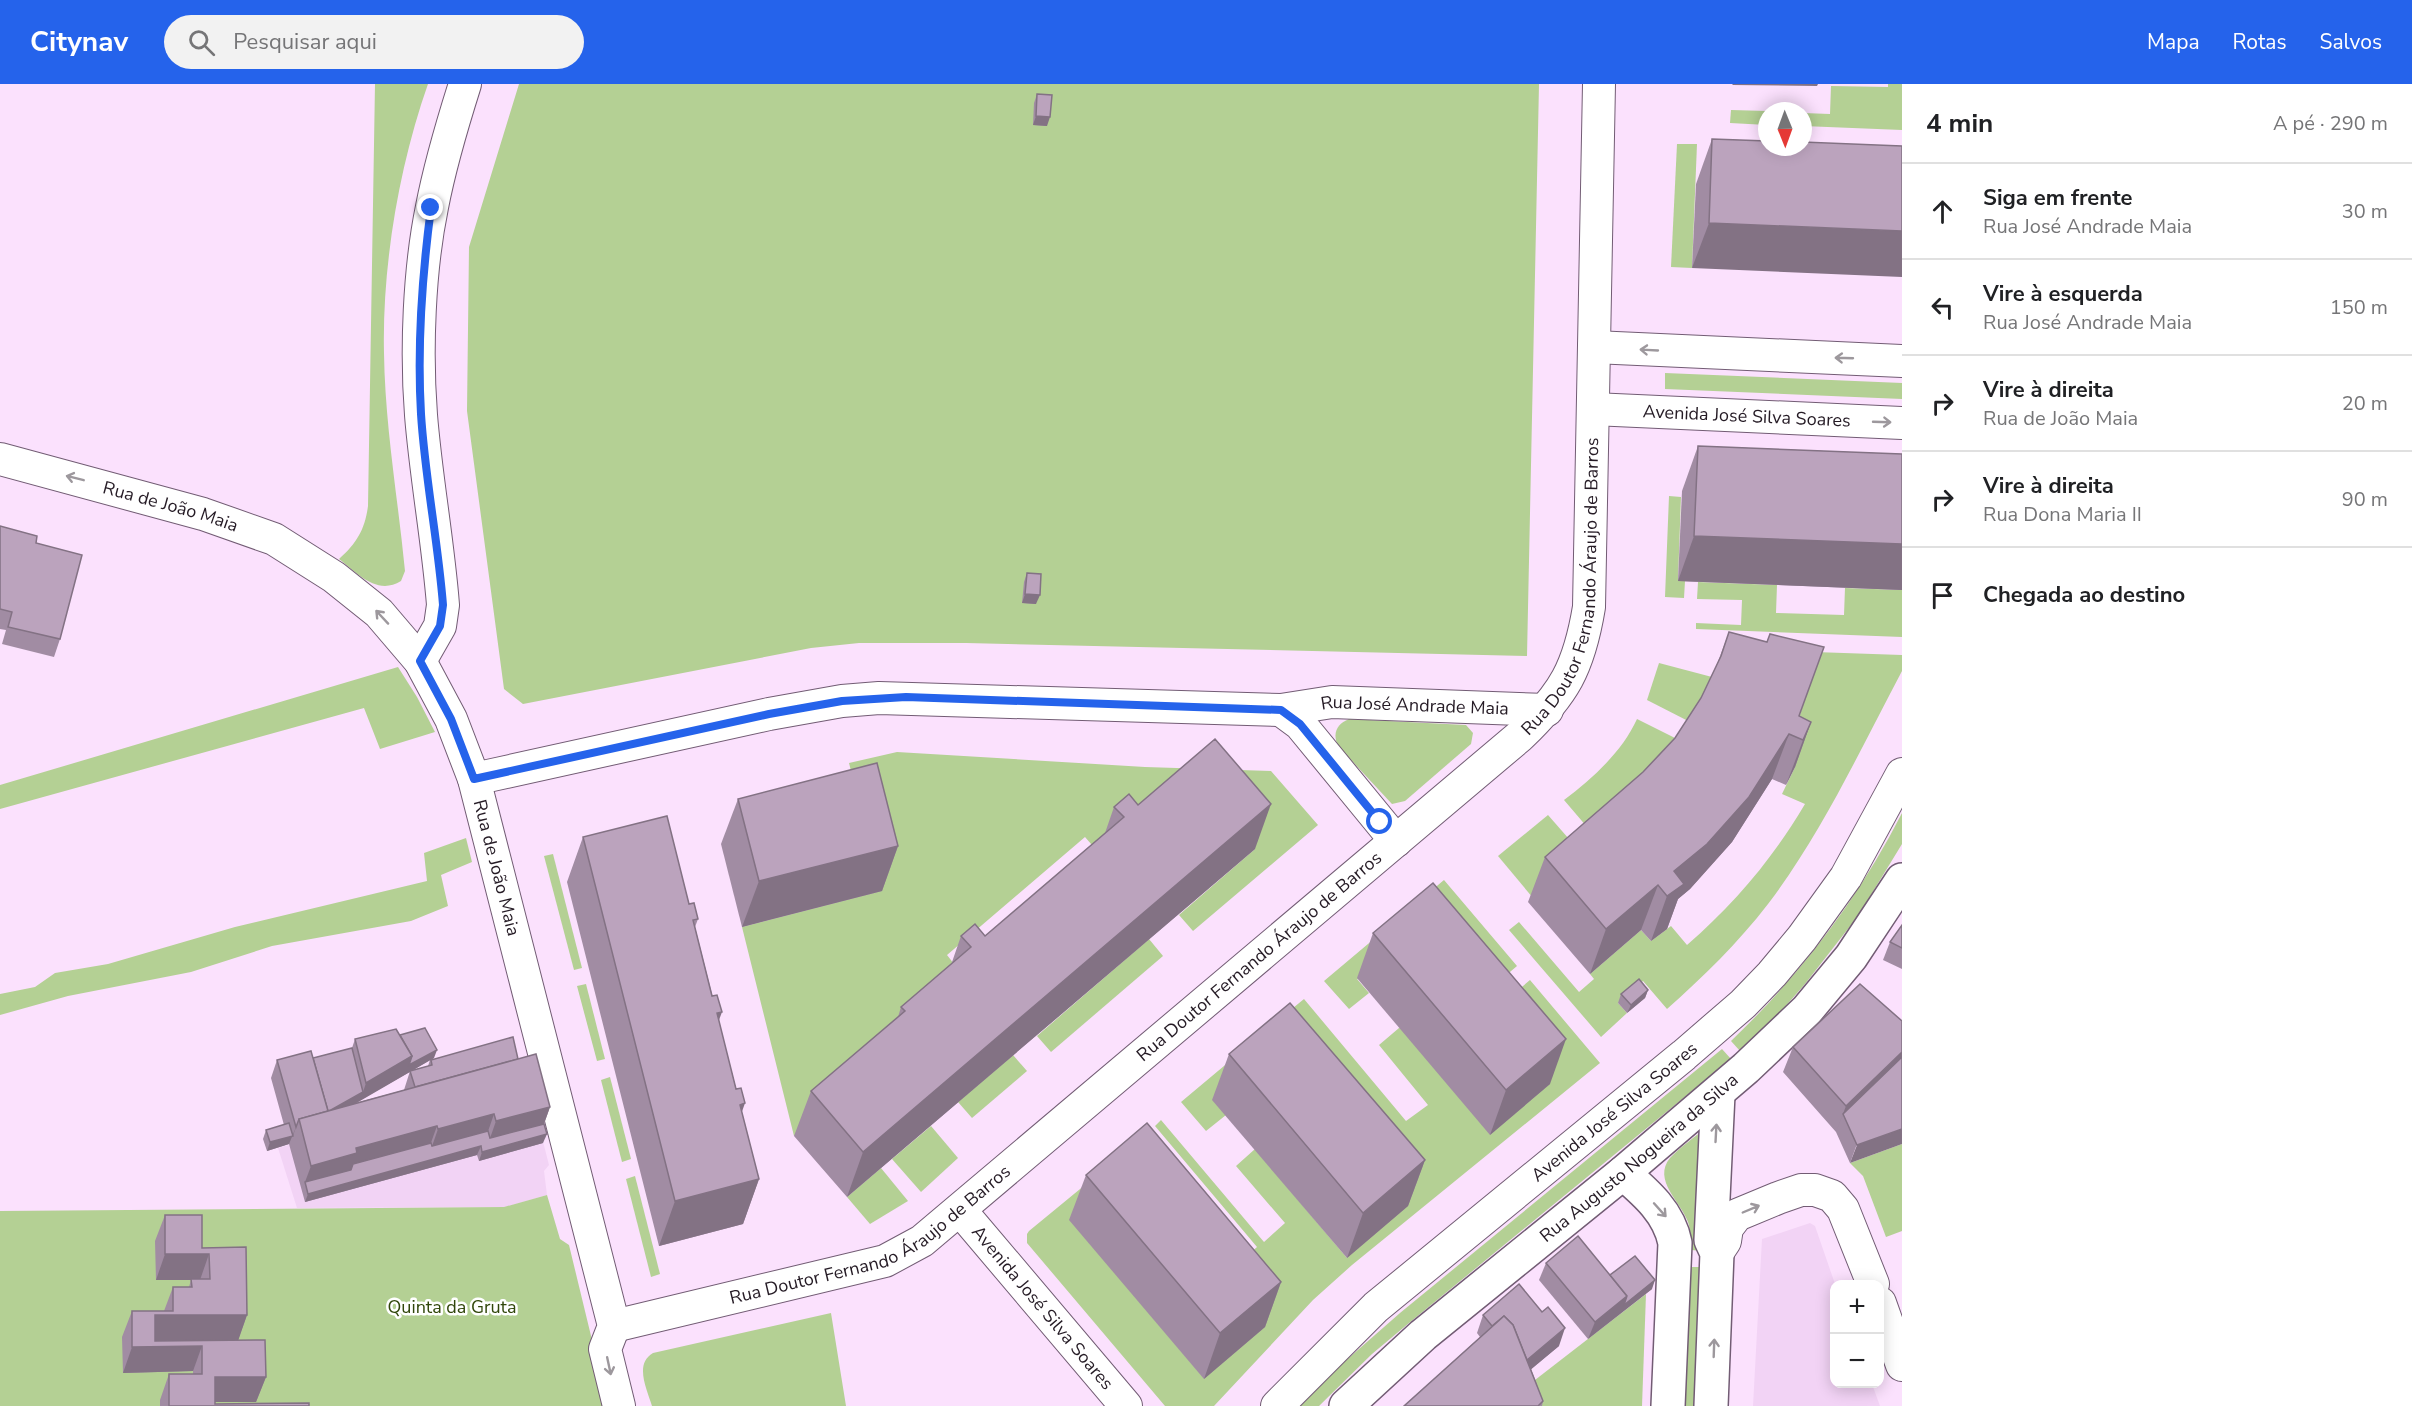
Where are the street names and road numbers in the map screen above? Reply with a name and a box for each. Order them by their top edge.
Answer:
street label: Avenida José Silva Soares [1642,399,1851,433]
street label: Rua Doutor Fernando Áraujo de Barros [1516,437,1604,740]
street label: Rua de João Maia [100,475,241,537]
street label: Rua José Andrade Maia [1319,690,1509,721]
street label: Rua de João Maia [468,797,526,938]
street label: Rua Doutor Fernando Áraujo de Barros [1131,846,1387,1067]
street label: Avenida José Silva Soares [1526,1037,1703,1187]
street label: Rua Augusto Nogueira da Silva [1535,1068,1743,1248]
street label: Rua Doutor Fernando Áraujo de Barros [727,1159,1015,1310]
street label: Avenida José Silva Soares [966,1221,1119,1395]

